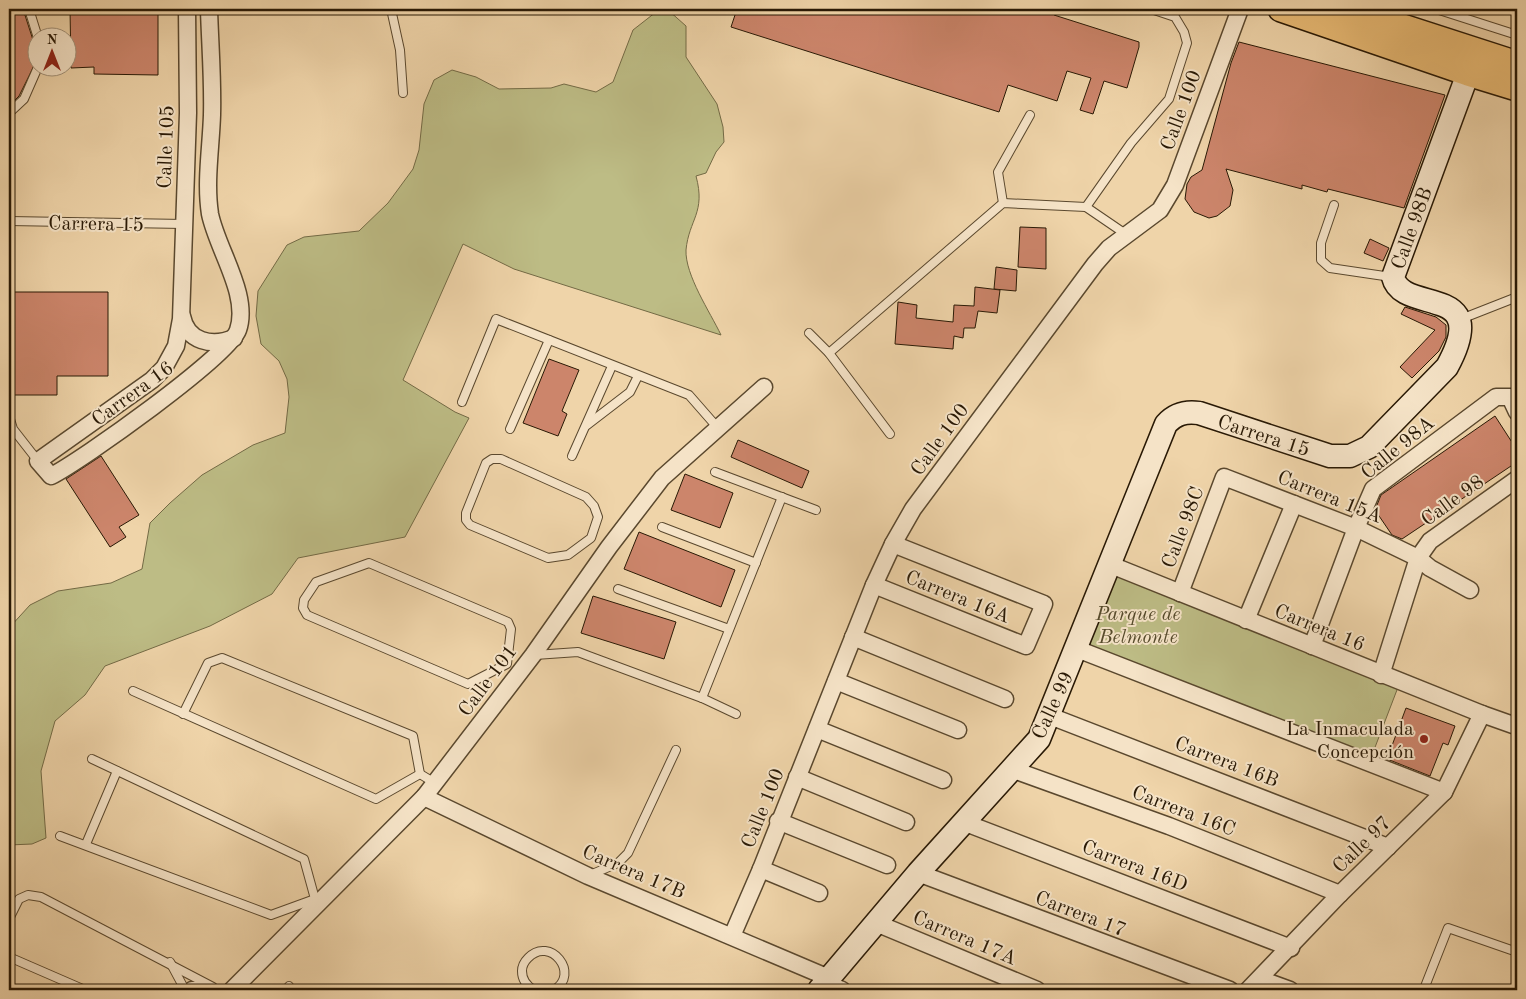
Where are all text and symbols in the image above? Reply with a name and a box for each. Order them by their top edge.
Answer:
north arrow [28,28,78,78]
text: N [47,33,58,47]
street label: Calle 100 [1158,68,1206,153]
street label: Calle 105 [156,105,178,189]
street label: Calle 98B [1389,185,1437,272]
street label: Carrera 15 [48,214,144,236]
street label: Carrera 16 [89,358,178,431]
street label: Calle 100 [908,400,973,480]
street label: Carrera 15 [1215,413,1312,461]
street label: Calle 98A [1358,413,1439,484]
street label: Carrera 15A [1274,468,1384,528]
street label: Calle 98 [1418,472,1488,531]
street label: Calle 98C [1159,484,1209,571]
street label: Carrera 16A [902,568,1012,628]
street label: Carrera 16 [1271,602,1367,656]
park label: Parque de Belmonte [1094,605,1181,648]
street label: Calle 101 [455,642,522,721]
street label: Calle 99 [1030,669,1078,743]
place label: La Inmaculada Concepción [1286,720,1414,763]
marker: La Inmaculada Concepción [1418,733,1430,745]
street label: Carrera 16B [1172,734,1281,792]
street label: Calle 100 [739,766,789,851]
street label: Carrera 16C [1129,783,1238,841]
street label: Calle 97 [1330,813,1395,878]
street label: Carrera 16D [1079,838,1190,896]
street label: Carrera 17B [579,842,688,903]
street label: Carrera 17 [1032,888,1129,941]
street label: Carrera 17A [909,908,1019,970]

